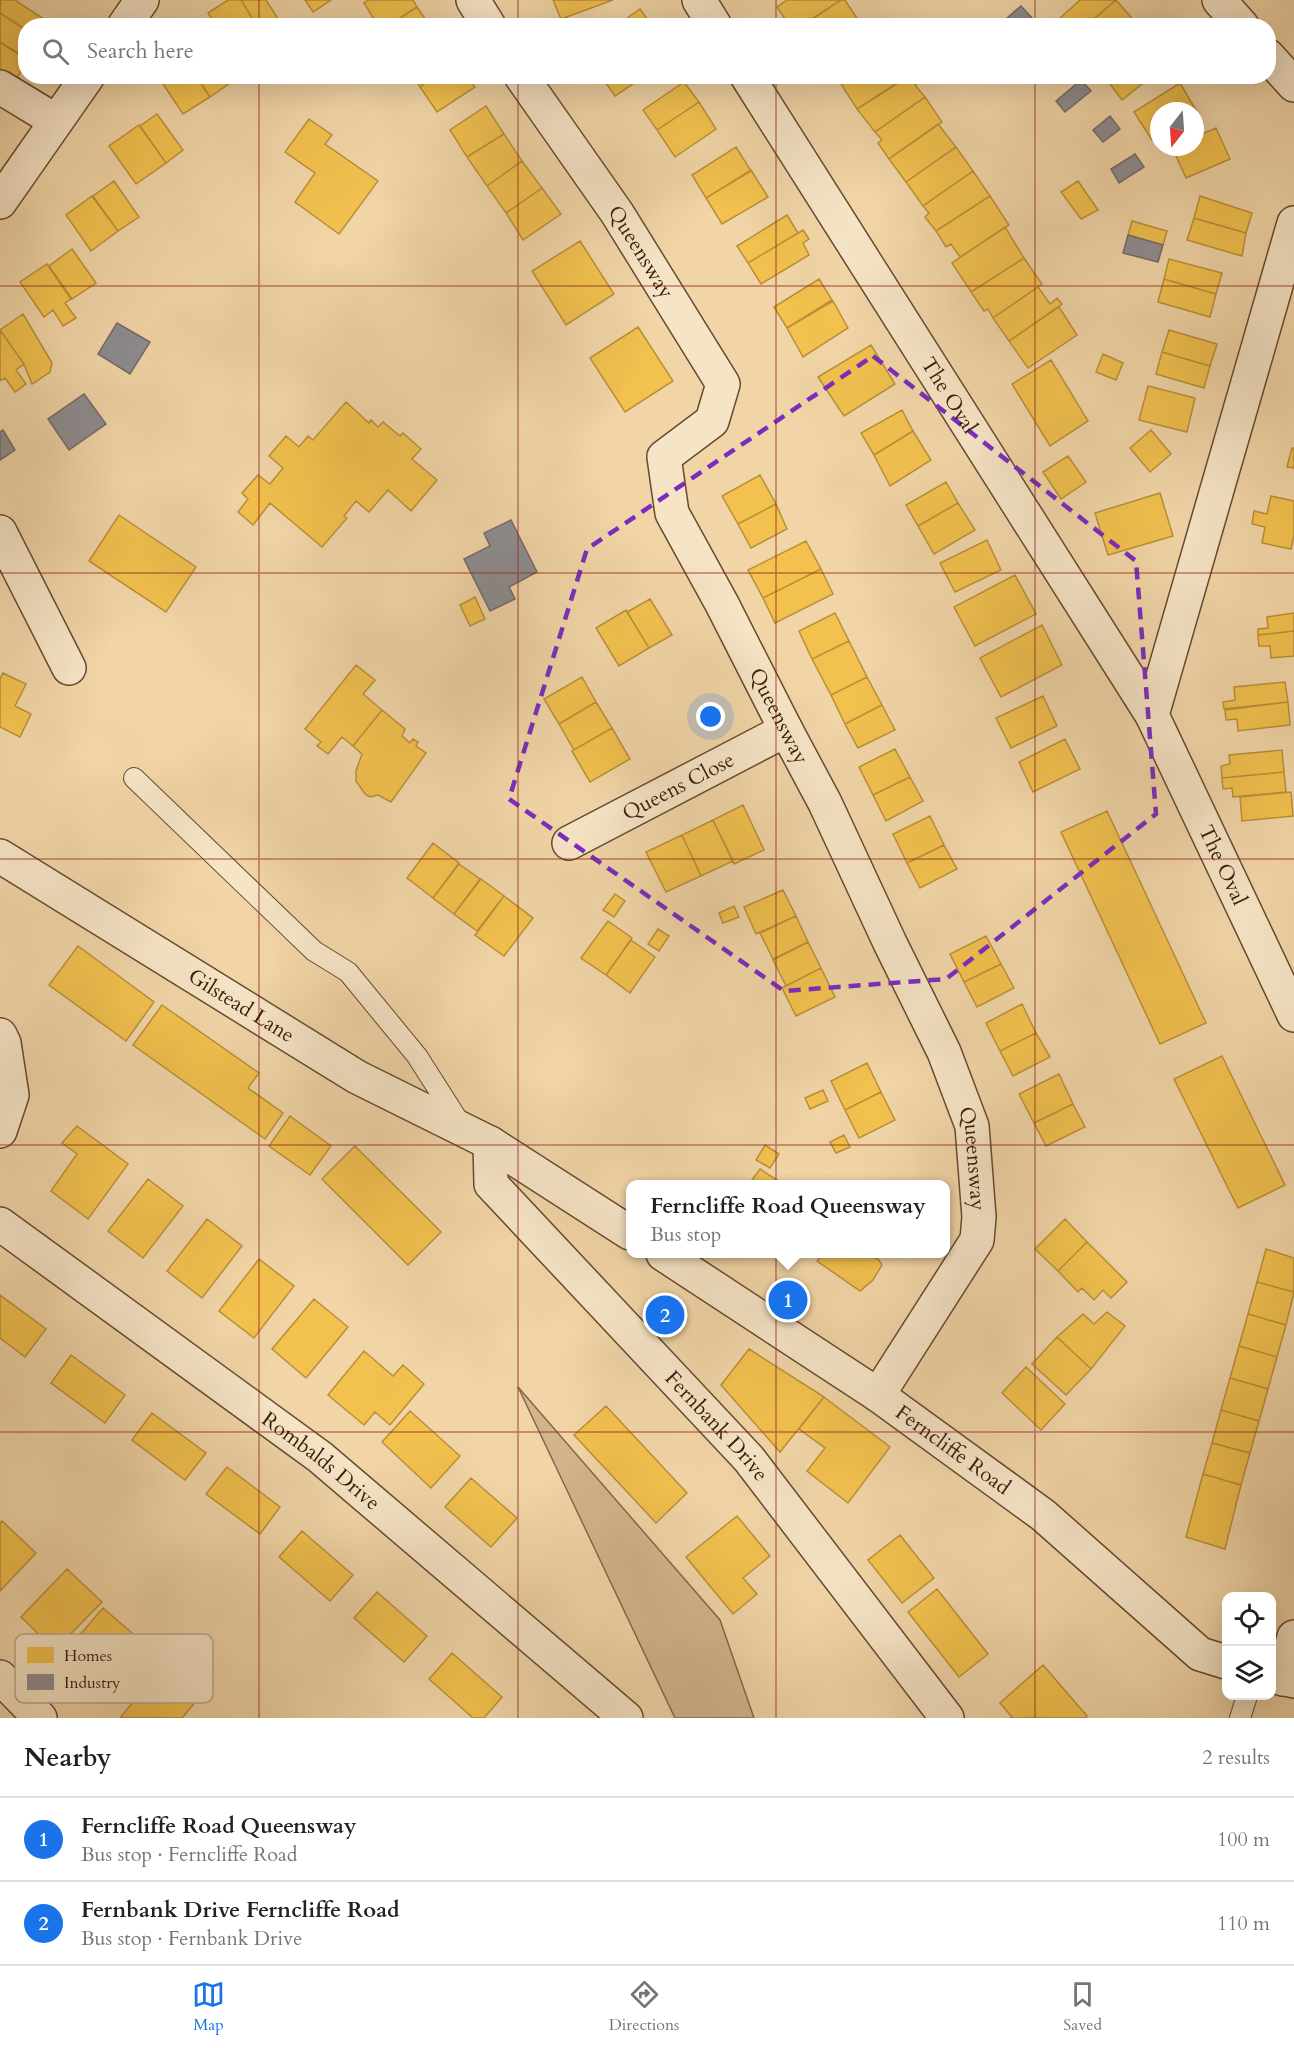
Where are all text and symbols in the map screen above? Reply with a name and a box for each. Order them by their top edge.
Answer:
search box [18,18,1276,84]
icon: search [39,35,72,68]
text: Search here [87,36,194,66]
north arrow [1150,102,1204,156]
street label: Queensway [601,200,681,304]
street label: The Oval [914,351,984,439]
street label: Queensway [742,663,816,769]
your location [696,702,725,731]
street label: Queens Close [617,745,739,827]
street label: The Oval [1192,820,1254,910]
street label: Gilstead Lane [183,962,300,1049]
street label: Queensway [951,1102,993,1212]
popup [626,1180,950,1258]
text: Ferncliffe Road Queensway [650,1191,926,1221]
text: Bus stop [650,1221,721,1248]
pin: 1 [768,1278,808,1322]
pin: 2 [646,1292,684,1338]
street label: Fernbank Drive [659,1364,775,1487]
street label: Ferncliffe Road [890,1398,1017,1501]
street label: Rombalds Drive [256,1405,387,1517]
map controls [1222,1592,1276,1700]
button: locate [1222,1592,1276,1646]
legend [15,1634,213,1703]
text: Homes [64,1645,112,1667]
button: layers [1222,1646,1276,1700]
text: Industry [64,1672,121,1694]
text: Nearby [24,1740,112,1775]
text: 2 results [1202,1744,1270,1771]
text: Ferncliffe Road Queensway [81,1811,356,1841]
text: 1 [38,1826,49,1853]
text: 100 m [1217,1826,1270,1853]
text: Bus stop · Ferncliffe Road [81,1841,297,1868]
text: Fernbank Drive Ferncliffe Road [81,1895,400,1925]
text: 2 [38,1910,49,1937]
text: 110 m [1217,1910,1270,1937]
text: Bus stop · Fernbank Drive [81,1925,302,1952]
tab: Map [192,1978,225,2036]
tab: Directions [609,1978,679,2036]
tab: Saved [1063,1978,1102,2036]

